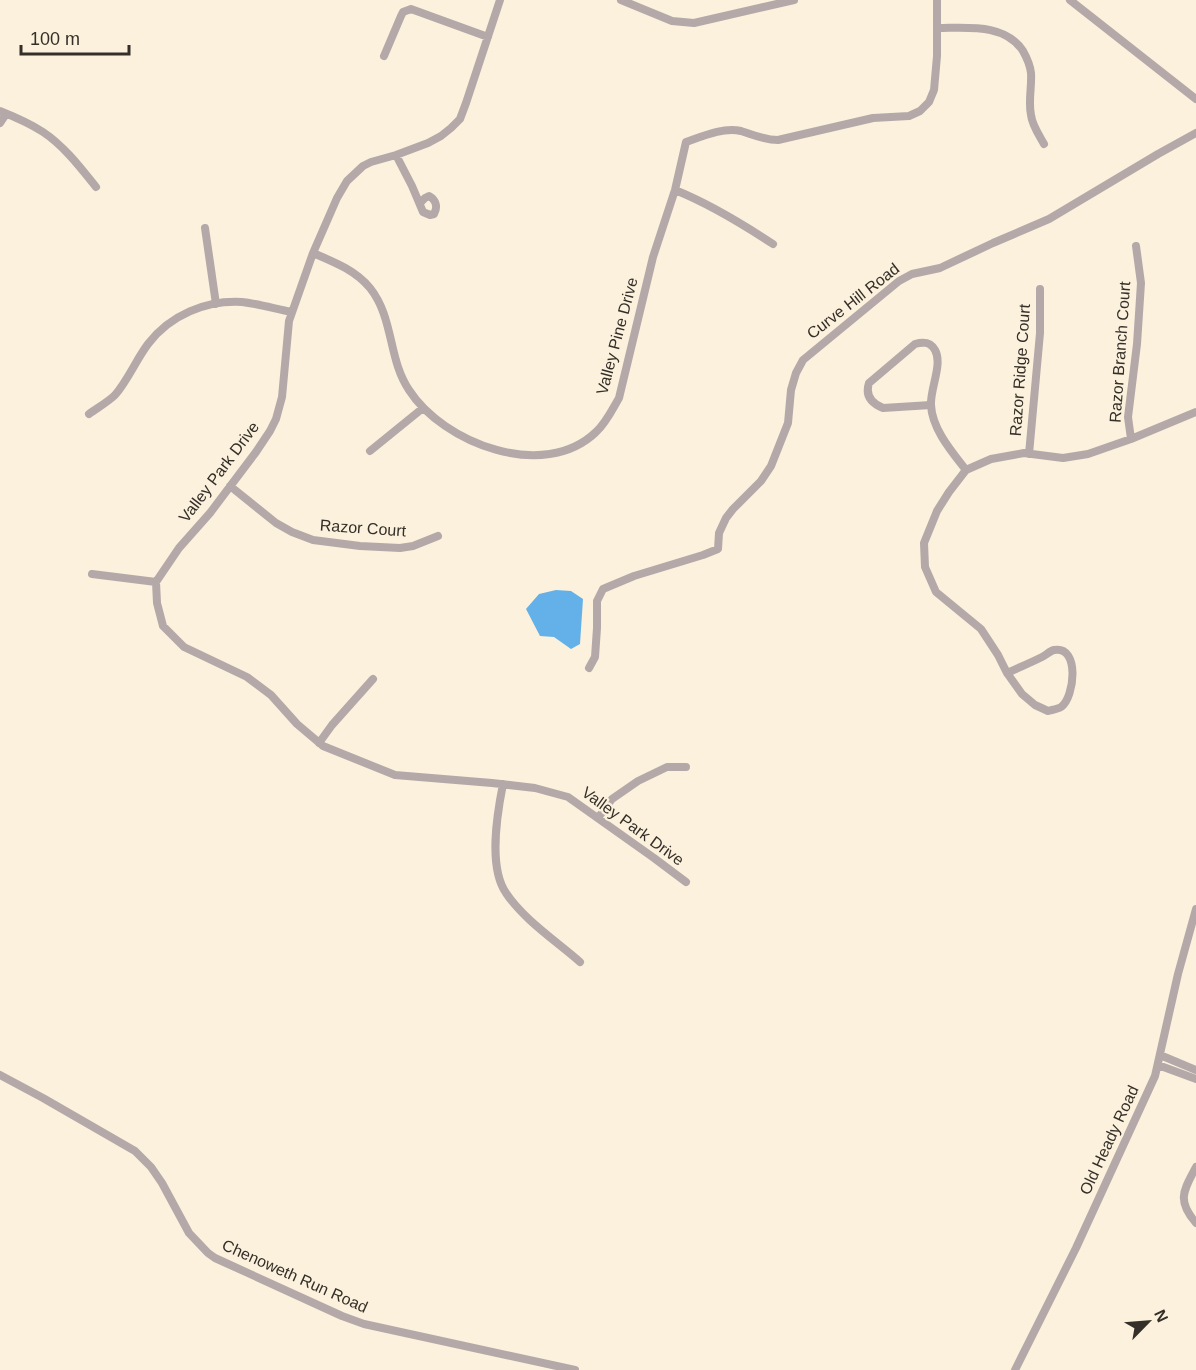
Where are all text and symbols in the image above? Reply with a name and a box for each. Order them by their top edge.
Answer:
scale bar [21,18,129,56]
text: 100 m [30,29,80,49]
street label: Curve Hill Road [804,260,902,342]
street label: Valley Pine Drive [593,275,641,396]
street label: Razor Branch Court [1107,280,1133,423]
street label: Razor Ridge Court [1007,303,1033,437]
street label: Valley Park Drive [176,418,262,526]
street label: Razor Court [319,517,407,540]
street label: Valley Park Drive [579,783,687,869]
street label: Old Heady Road [1076,1083,1142,1197]
street label: Chenoweth Run Road [220,1236,370,1316]
north arrow [1118,1292,1178,1352]
text: N [1151,1307,1171,1325]

